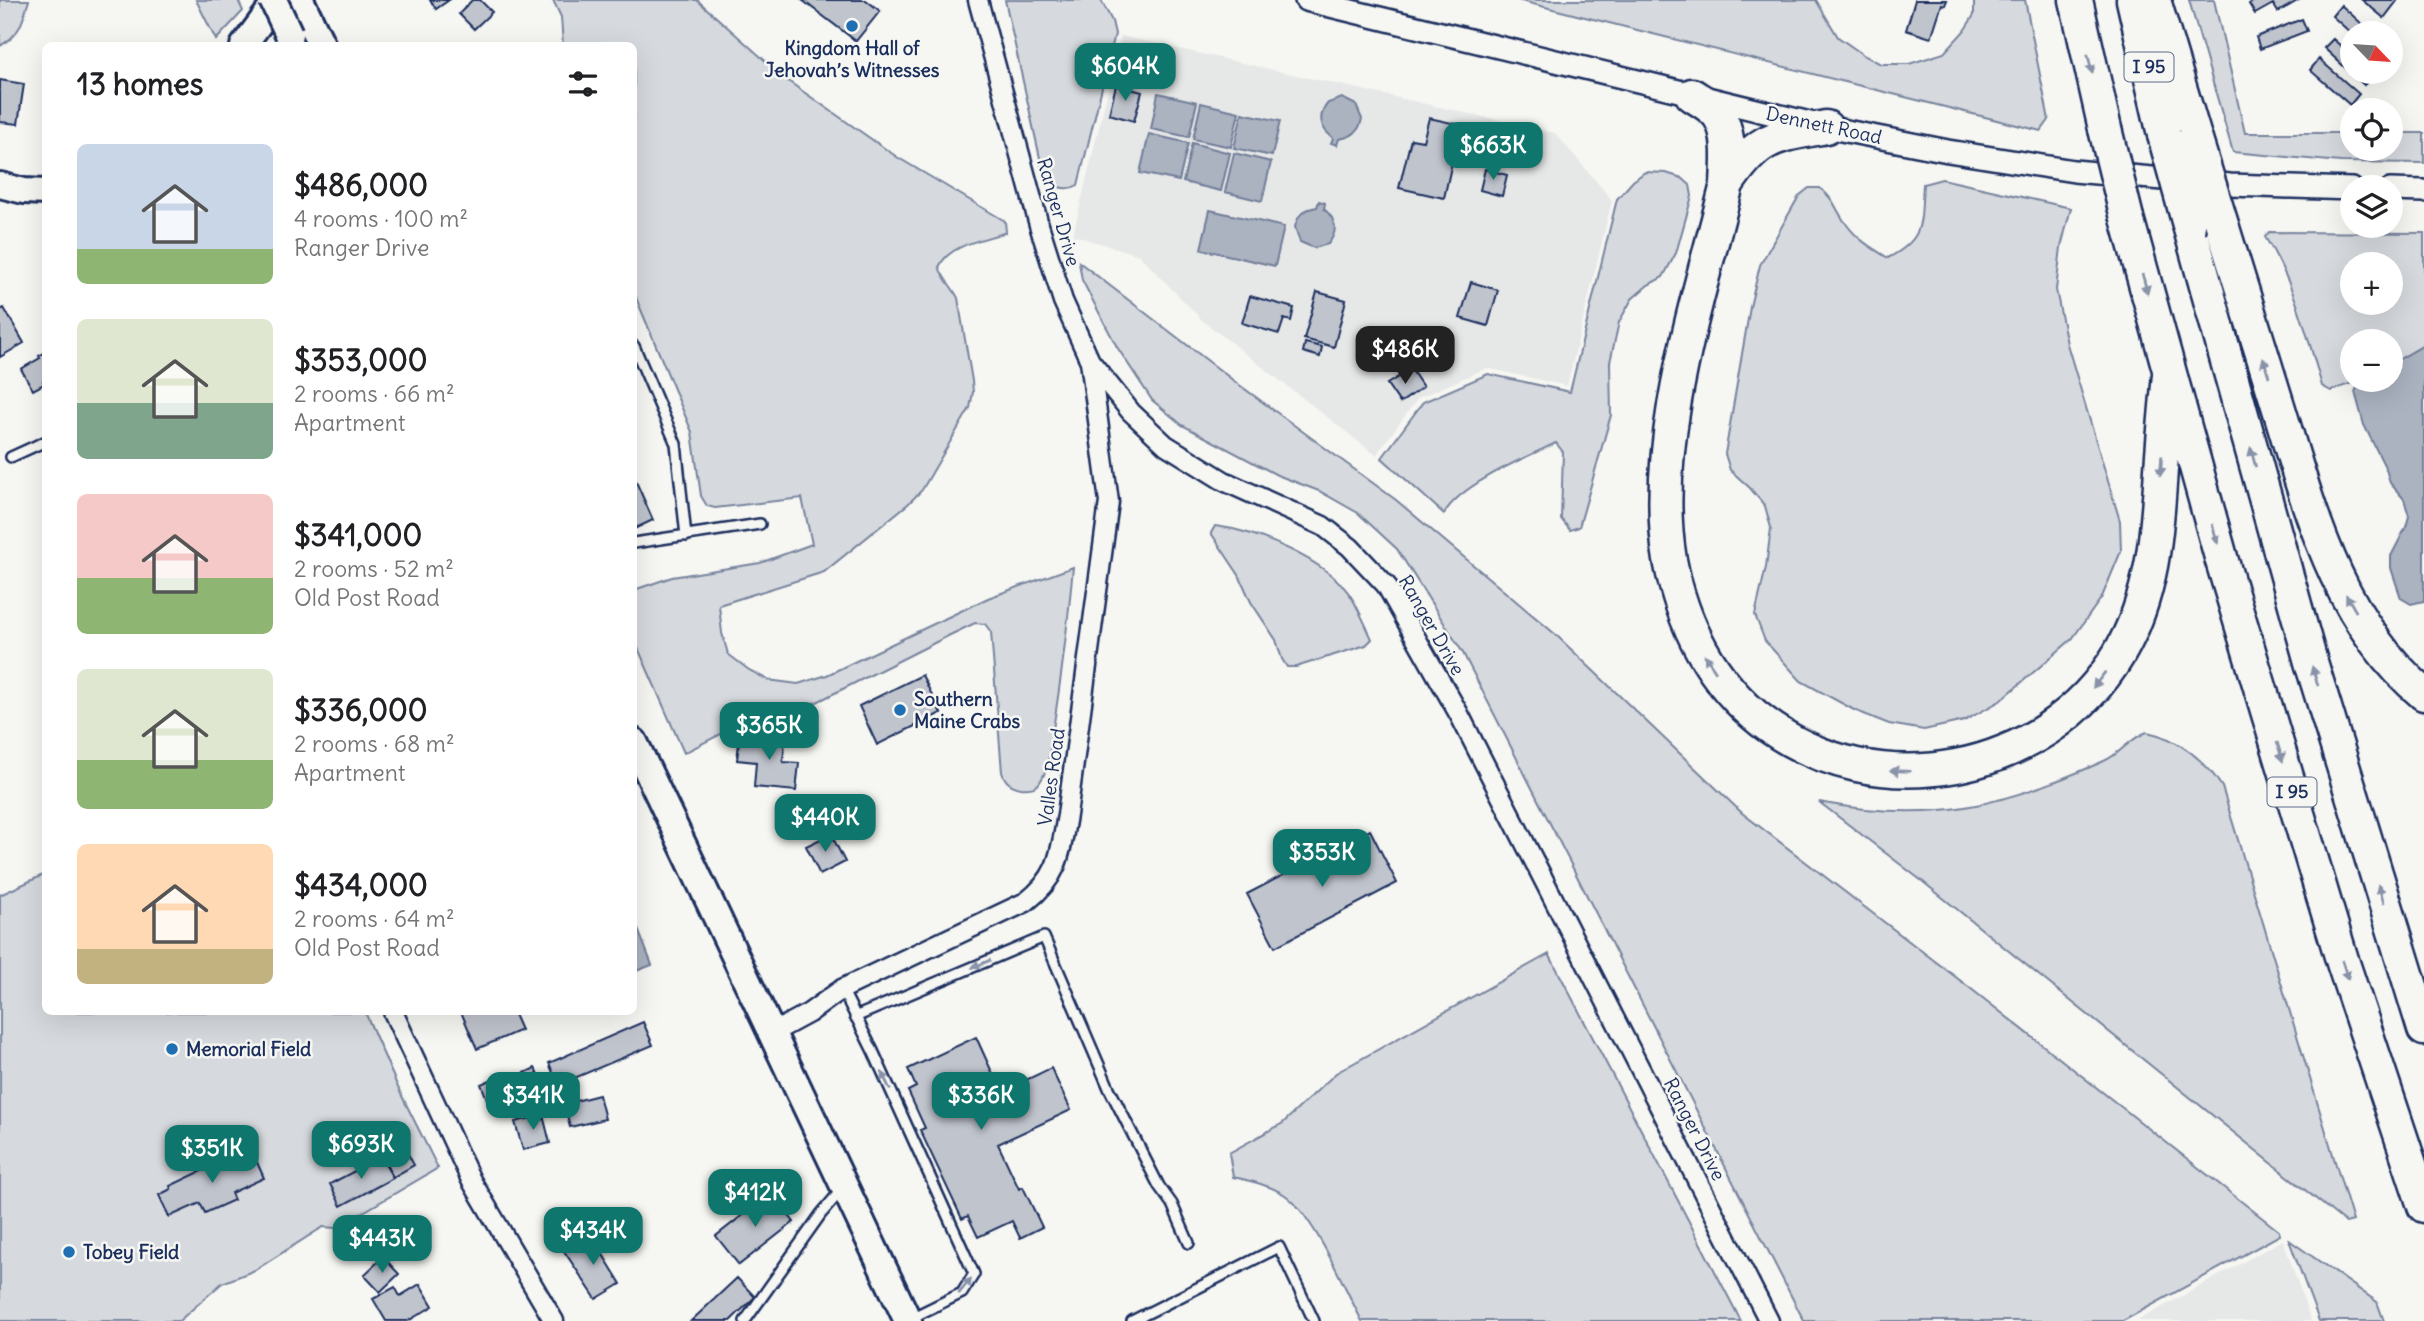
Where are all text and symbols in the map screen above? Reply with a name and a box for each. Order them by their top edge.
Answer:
marker: Kingdom Hall of Jehovah’s Witnesses [844,18,860,34]
north arrow [2340,21,2403,84]
map controls [2340,21,2403,392]
place label: Kingdom Hall of Jehovah’s Witnesses [765,36,940,82]
pin: $604K [1076,43,1174,103]
text: $604K [1091,51,1159,80]
road number: I 95 [2124,52,2174,82]
one-way arrow [2085,54,2096,76]
text: 13 homes [77,65,203,103]
icon: filters [564,65,602,103]
button: locate [2340,98,2403,161]
street label: Dennett Road [1764,101,1884,149]
pin: $663K [1444,122,1542,182]
text: $663K [1460,130,1526,159]
street label: Ranger Drive [1032,155,1086,269]
text: $486,000 [294,166,428,204]
icon: home [133,172,217,256]
button: layers [2340,175,2403,238]
text: 4 rooms · 100 m² [294,204,468,233]
text: Ranger Drive [294,233,429,262]
button: + [2340,252,2403,315]
one-way arrow [2140,273,2151,295]
pin: $486K [1356,326,1454,386]
button: − [2340,329,2403,392]
text: $486K [1372,334,1438,363]
text: $353,000 [294,341,427,379]
icon: home [133,347,217,431]
one-way arrow [2260,356,2270,377]
text: 2 rooms · 66 m² [294,379,455,408]
text: Apartment [294,408,406,437]
one-way arrow [2247,446,2258,468]
one-way arrow [2155,456,2166,478]
text: $341,000 [294,516,422,554]
icon: home [133,522,217,606]
one-way arrow [2210,524,2220,545]
text: 2 rooms · 52 m² [294,554,454,583]
street label: Ranger Drive [1394,571,1470,679]
text: Old Post Road [294,583,440,612]
one-way arrow [2345,593,2357,613]
one-way arrow [1703,653,1716,673]
one-way arrow [2309,666,2319,687]
one-way arrow [2092,671,2107,689]
place label: Southern Maine Crabs [914,687,1020,733]
text: $336,000 [294,691,428,729]
icon: home [133,697,217,781]
pin: $365K [720,702,818,762]
marker: Southern Maine Crabs [892,702,908,718]
text: $365K [736,710,802,739]
street label: Valles Road [1032,727,1070,827]
text: 2 rooms · 68 m² [294,729,455,758]
one-way arrow [2275,742,2285,763]
text: Apartment [294,758,406,787]
one-way arrow [1889,765,1911,777]
road number: I 95 [2268,778,2316,806]
pin: $440K [776,794,874,854]
text: $440K [791,802,859,831]
pin: $353K [1273,830,1371,889]
text: $353K [1289,837,1355,866]
text: $434,000 [294,866,428,904]
icon: home [133,872,217,956]
one-way arrow [2375,883,2386,904]
text: 2 rooms · 64 m² [294,904,455,933]
text: Old Post Road [294,933,440,962]
one-way arrow [971,959,992,970]
one-way arrow [2341,959,2351,980]
place label: Memorial Field [186,1037,311,1061]
marker: Memorial Field [164,1041,180,1057]
one-way arrow [880,1071,892,1091]
pin: $341K [484,1072,582,1132]
pin: $336K [932,1072,1030,1132]
street label: Ranger Drive [1659,1074,1731,1184]
text: $341K [502,1080,564,1109]
text: $336K [948,1080,1014,1109]
pin: $693K [312,1122,410,1181]
pin: $351K [163,1126,261,1185]
text: $693K [328,1129,394,1158]
text: $351K [181,1133,243,1162]
pin: $412K [706,1170,804,1229]
text: $412K [724,1177,786,1206]
pin: $434K [544,1208,642,1267]
text: $434K [560,1215,626,1244]
pin: $443K [333,1216,431,1275]
text: $443K [349,1223,415,1252]
place label: Tobey Field [83,1240,179,1264]
marker: Tobey Field [61,1244,77,1260]
one-way arrow [958,1277,973,1295]

